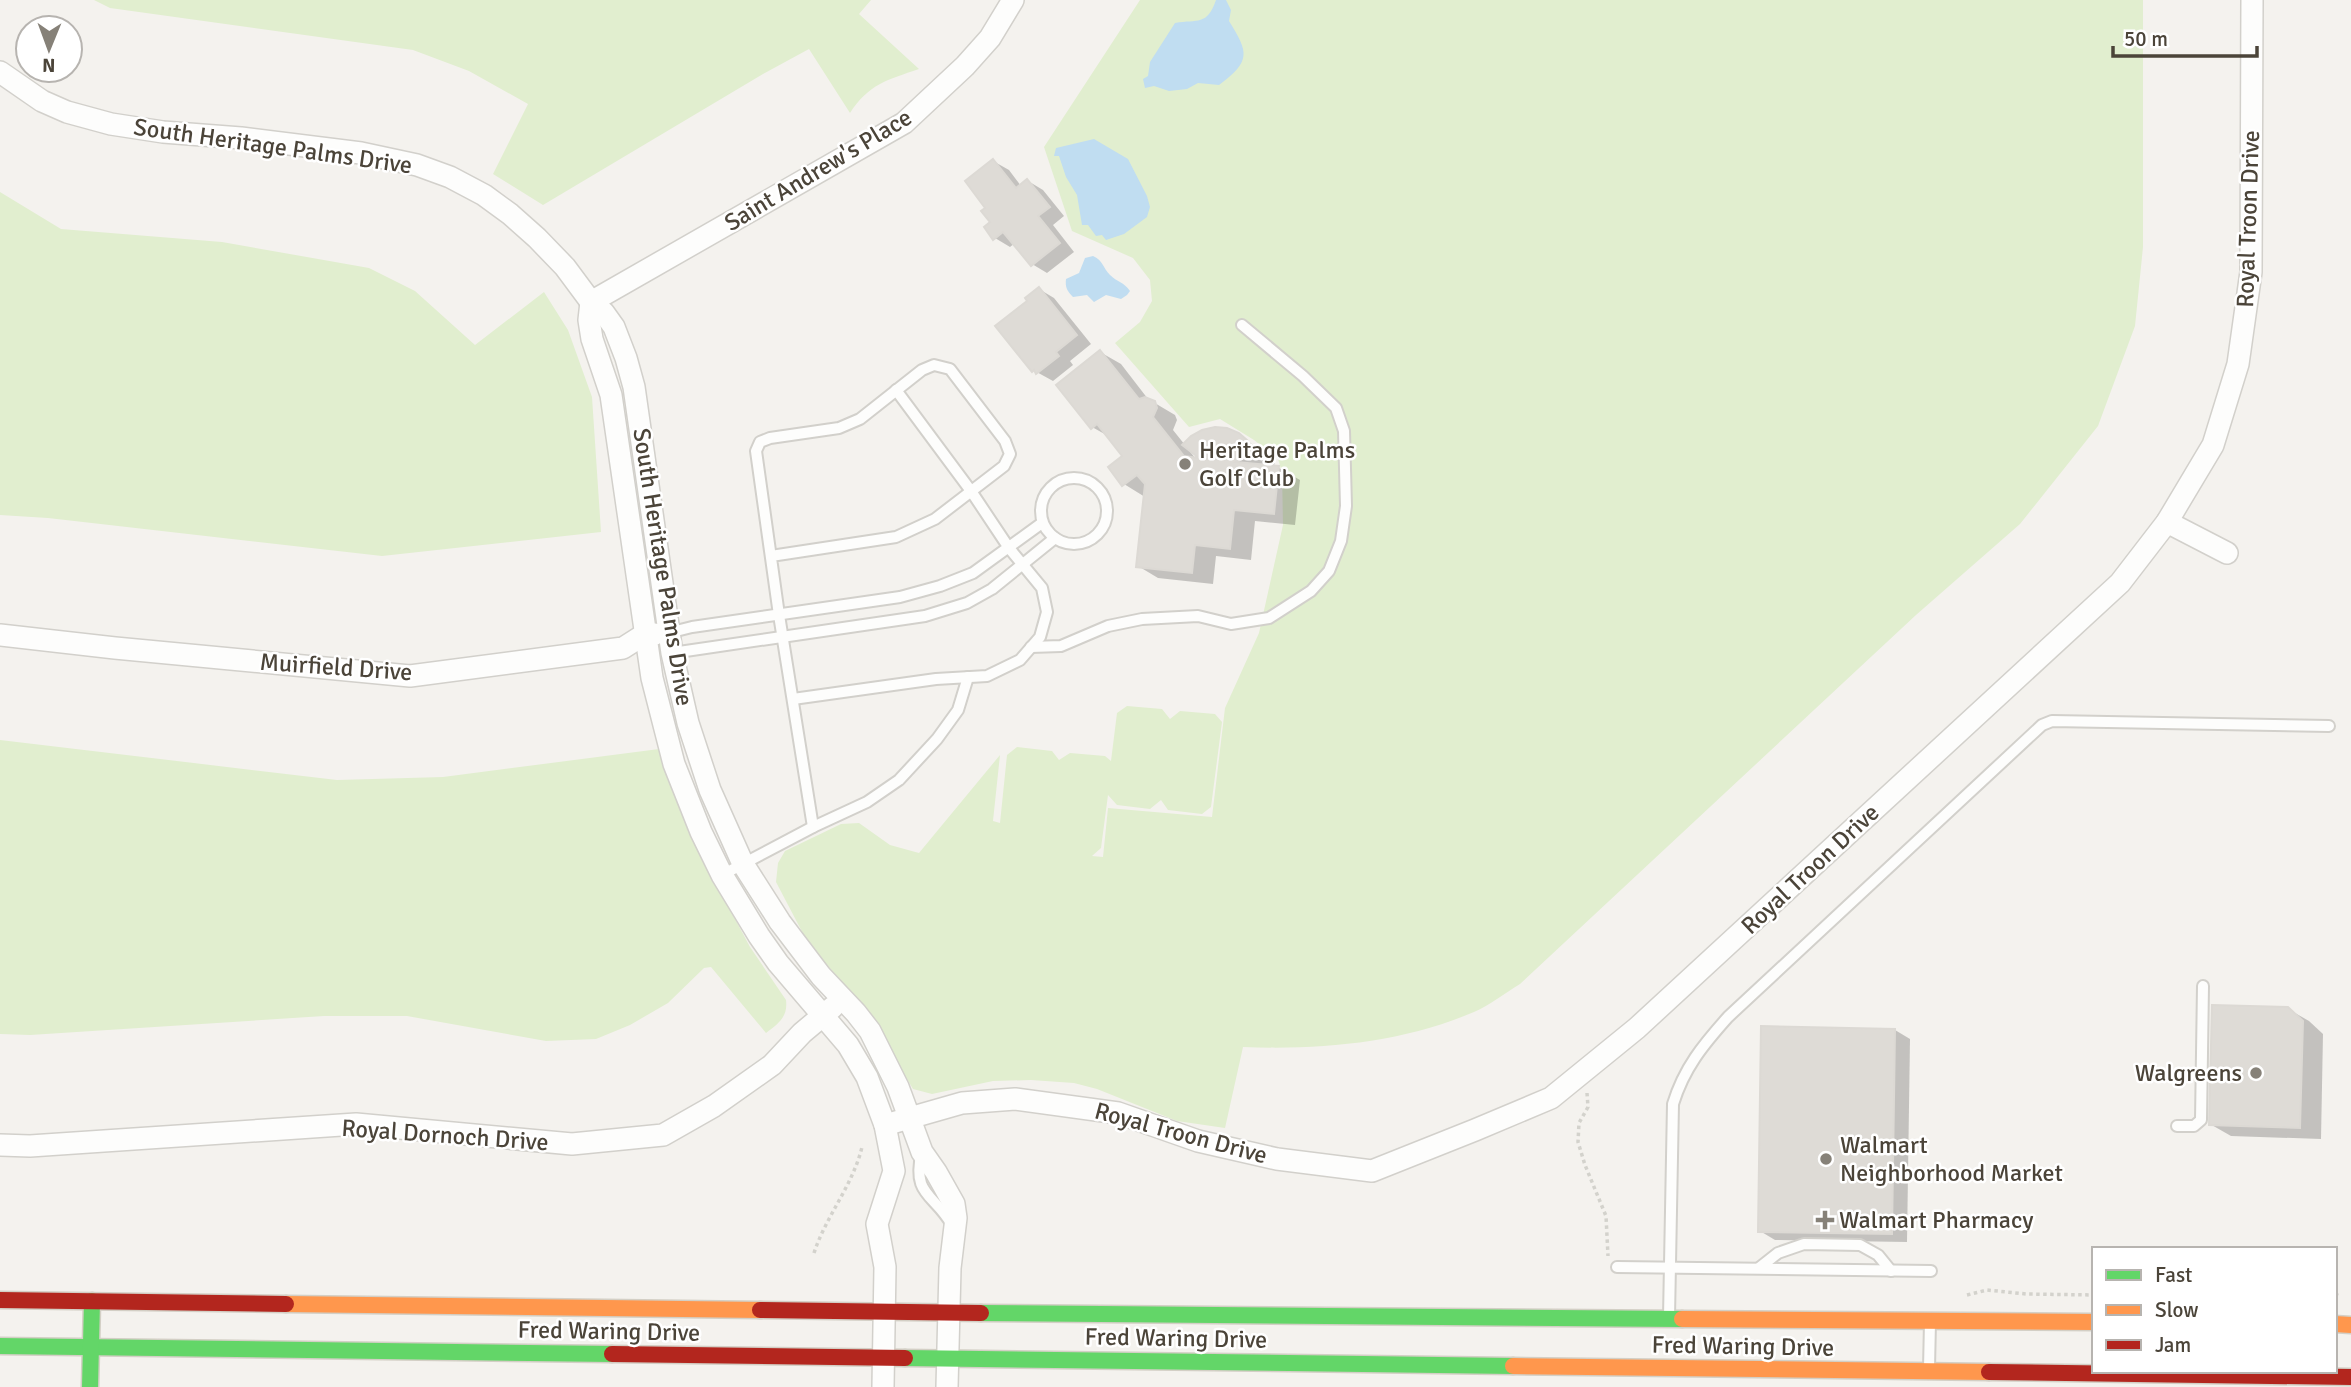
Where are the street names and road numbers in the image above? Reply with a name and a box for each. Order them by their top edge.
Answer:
street label: Saint Andrew's Place [719,102,917,238]
street label: South Heritage Palms Drive [132,112,414,180]
street label: Royal Troon Drive [2230,130,2266,308]
street label: South Heritage Palms Drive [626,426,700,708]
street label: Muirfield Drive [259,647,413,687]
street label: Royal Troon Drive [1735,797,1885,941]
street label: Royal Troon Drive [1091,1096,1271,1170]
street label: Royal Dornoch Drive [341,1113,549,1157]
street label: Fred Waring Drive [517,1314,701,1348]
street label: Fred Waring Drive [1084,1321,1268,1355]
street label: Fred Waring Drive [1651,1329,1835,1363]

